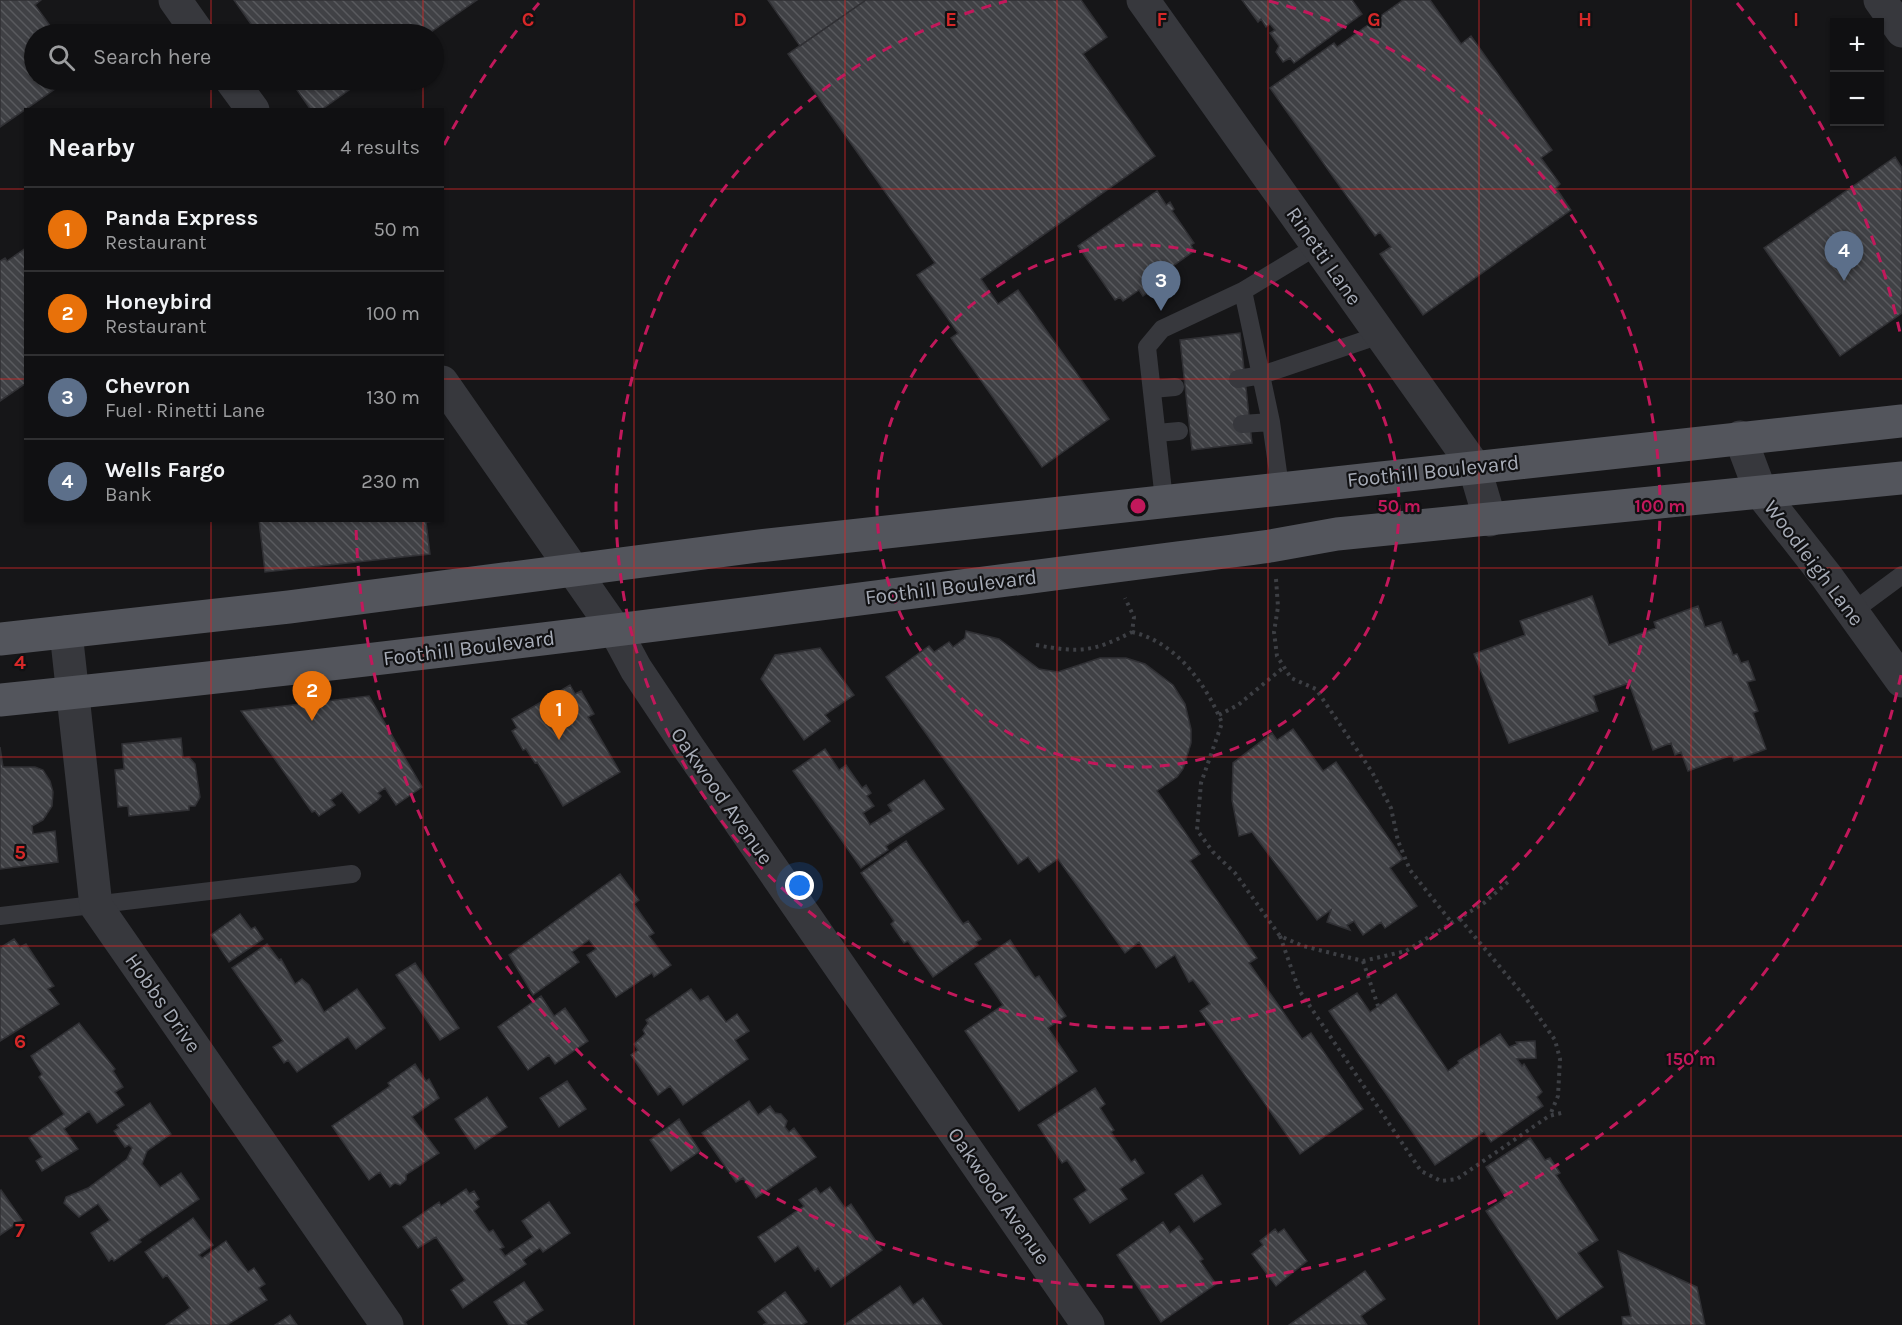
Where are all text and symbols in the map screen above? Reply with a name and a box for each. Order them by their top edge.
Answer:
text: C [522,8,534,31]
text: D [733,8,747,31]
text: E [945,8,957,31]
text: F [1157,8,1168,31]
text: G [1367,8,1381,31]
text: H [1578,8,1592,31]
text: I [1793,8,1799,31]
map controls [1830,18,1884,126]
button: + [1830,18,1884,72]
search box [24,24,444,90]
icon: search [45,41,78,74]
text: Search here [93,44,211,70]
button: − [1830,72,1884,126]
text: Nearby [48,132,135,163]
text: 4 results [340,136,420,159]
street label: Rinetti Lane [1281,202,1367,310]
text: Panda Express [105,205,258,231]
text: 1 [64,218,71,241]
text: 50 m [373,218,420,241]
text: Restaurant [105,231,207,254]
pin: 4 [1824,232,1864,281]
pin: 3 [1142,262,1180,311]
text: Honeybird [105,289,212,315]
text: 2 [61,302,74,325]
text: 100 m [366,302,420,325]
text: Restaurant [105,315,207,338]
text: Chevron [105,373,191,399]
text: 3 [61,386,74,409]
text: 130 m [366,386,420,409]
text: Fuel · Rinetti Lane [105,399,265,422]
street label: Foothill Boulevard [1346,450,1520,492]
text: Wells Fargo [105,457,225,483]
text: 4 [62,470,73,493]
text: 230 m [361,470,420,493]
text: Bank [105,483,152,506]
text: 50 m [1377,495,1421,517]
text: 100 m [1635,495,1685,517]
centre of rings [1128,496,1148,516]
street label: Woodleigh Lane [1759,496,1869,630]
street label: Foothill Boulevard [864,565,1038,609]
street label: Foothill Boulevard [382,626,556,670]
text: 4 [14,651,26,674]
pin: 2 [292,672,332,721]
pin: 1 [540,690,578,740]
street label: Oakwood Avenue [666,723,778,869]
text: 5 [14,841,26,864]
your location [785,871,814,900]
street label: Hobbs Drive [120,949,206,1057]
text: 6 [14,1030,26,1053]
text: 150 m [1666,1048,1716,1070]
street label: Oakwood Avenue [943,1123,1055,1269]
text: 7 [15,1219,25,1242]

